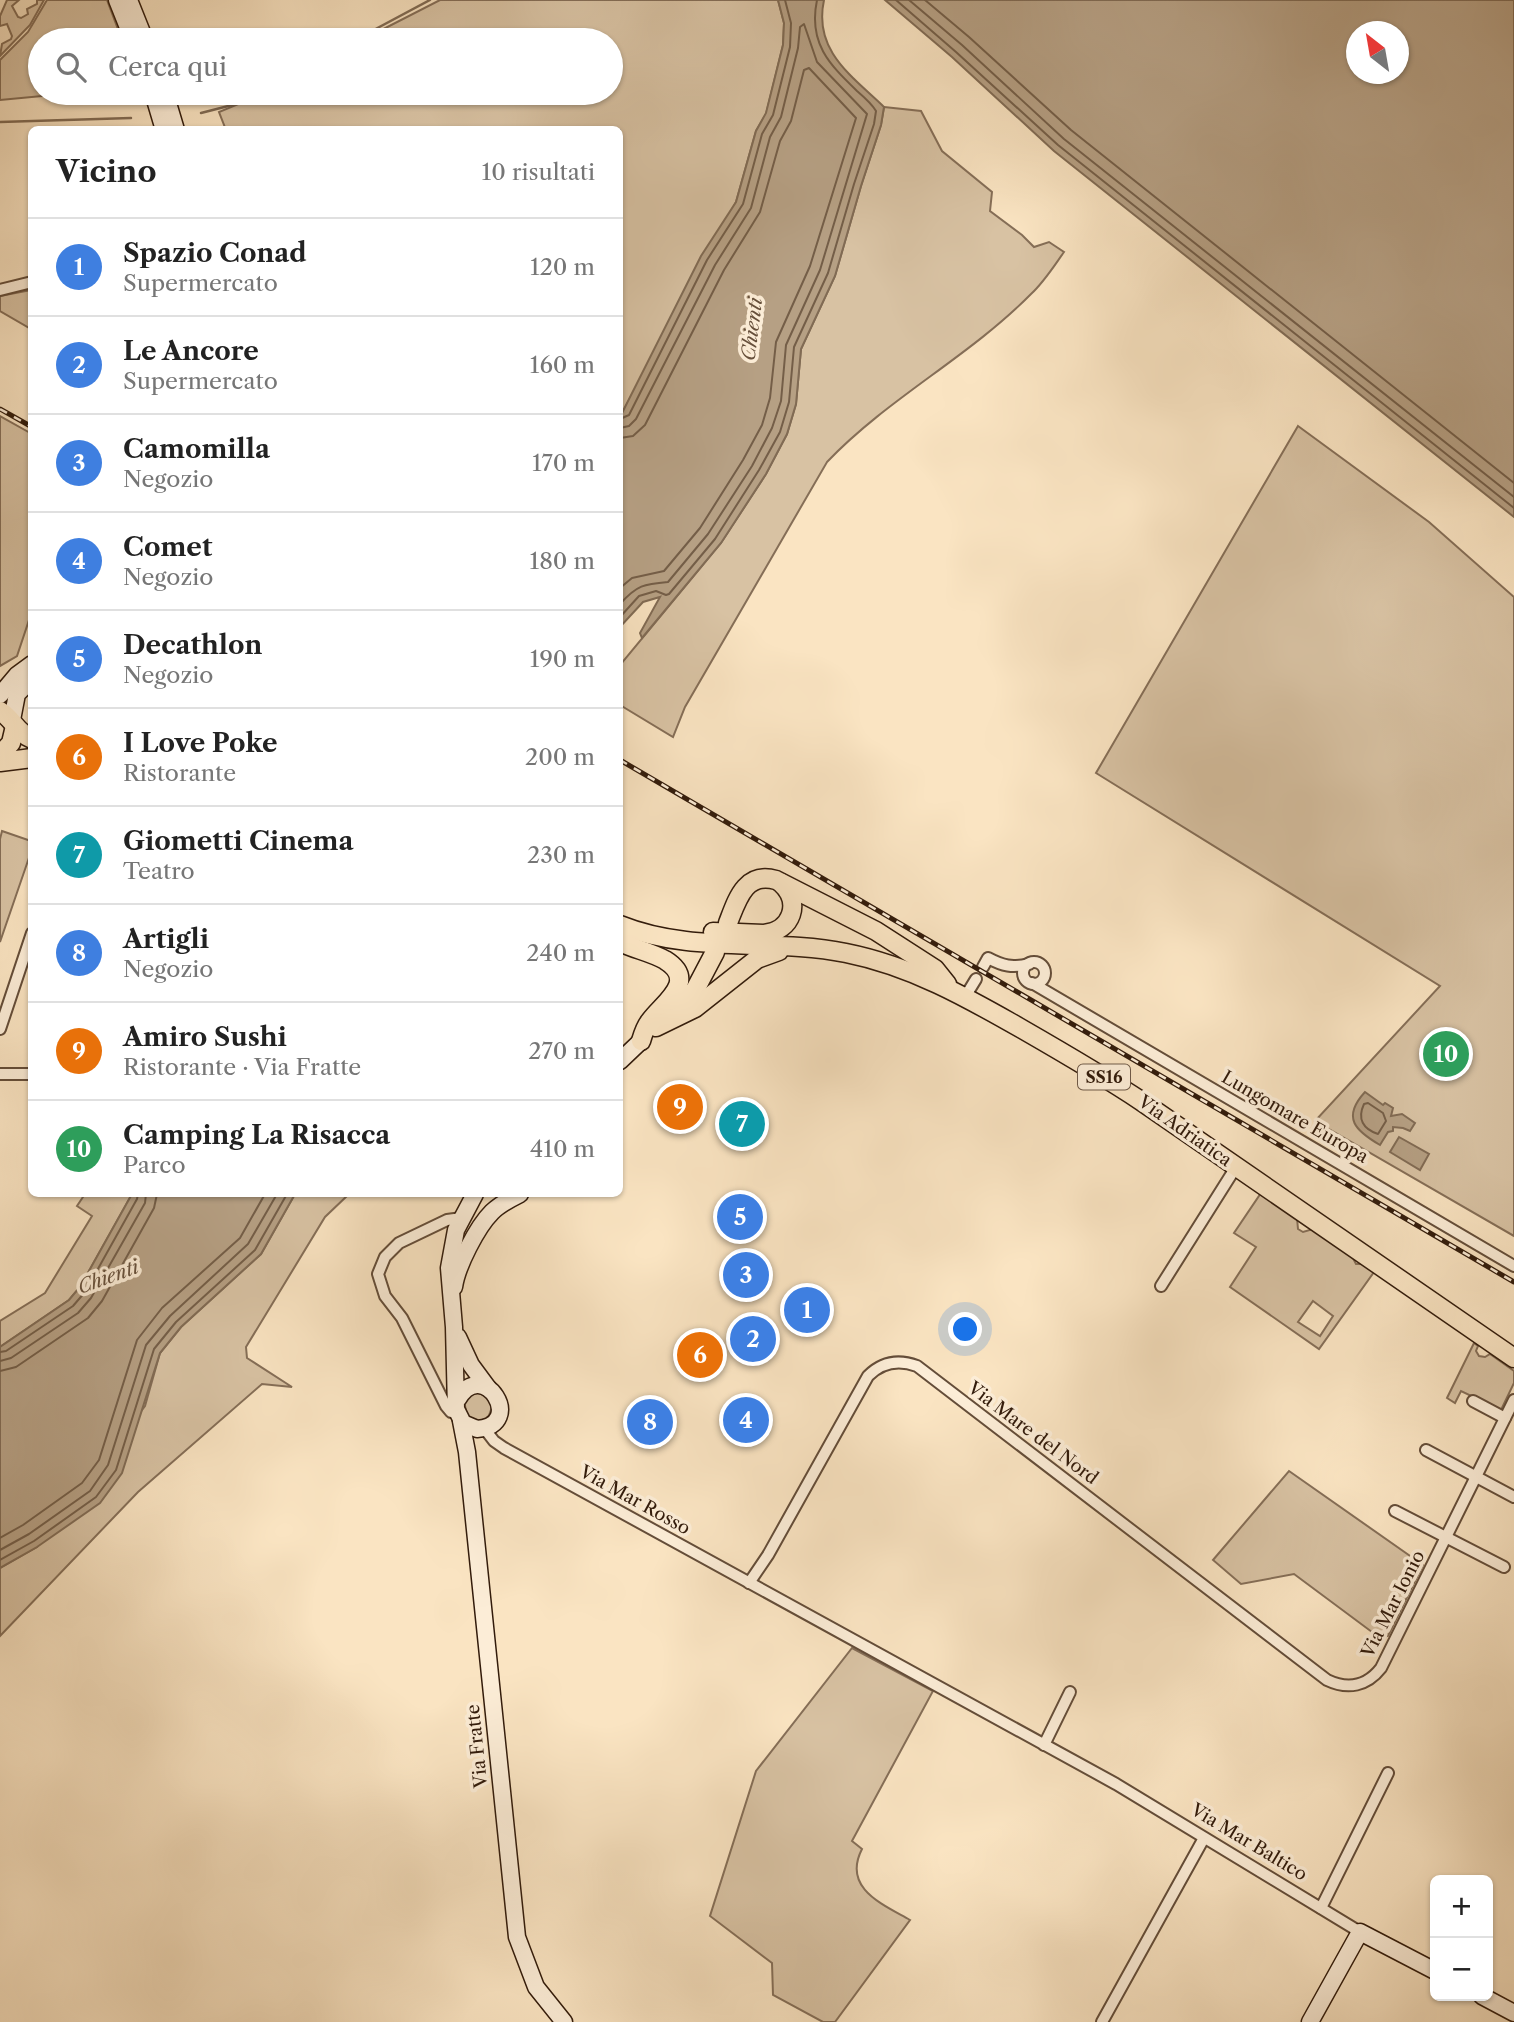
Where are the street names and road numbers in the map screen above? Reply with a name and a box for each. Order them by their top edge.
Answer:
road number: SS16 [1078,1064,1130,1090]
street label: Lungomare Europa [1218,1066,1373,1168]
street label: Via Adriatica [1133,1090,1236,1172]
street label: Via Mare del Nord [963,1376,1102,1489]
street label: Via Mar Rosso [575,1460,694,1539]
street label: Via Mar Ionio [1356,1547,1429,1662]
street label: Via Fratte [462,1703,492,1790]
street label: Via Mar Baltico [1186,1798,1311,1885]

